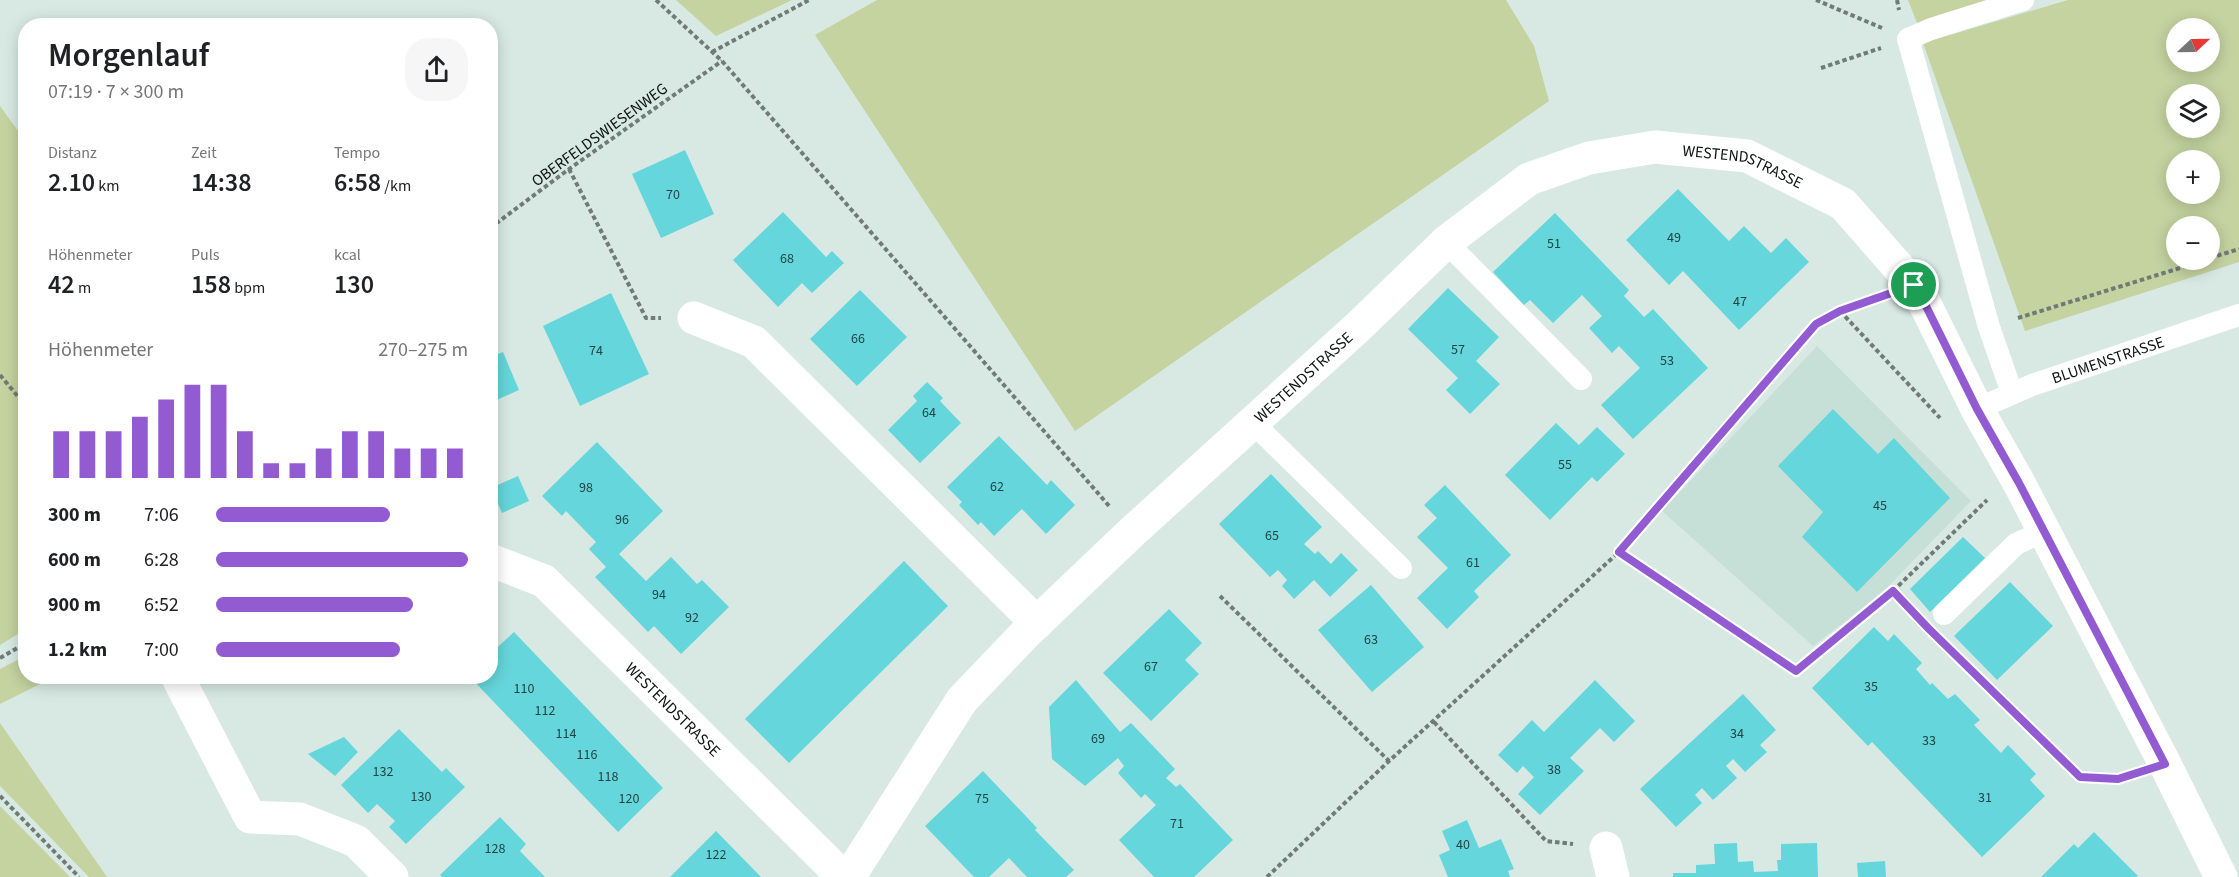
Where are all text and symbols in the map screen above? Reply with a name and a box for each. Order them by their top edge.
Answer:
north arrow [2166,18,2220,72]
map controls [2166,18,2220,270]
text: Morgenlauf [48,32,209,79]
button: share [405,38,468,101]
text: 07:19 · 7 × 300 m [48,78,184,106]
street label: OBERFELDSWIESENWEG [527,78,672,192]
button: layers [2166,84,2220,138]
street label: WESTENDSTRASSE [1681,140,1806,194]
text: Distanz [48,142,97,164]
text: Zeit [191,142,217,164]
text: Tempo [334,142,380,164]
button: + [2166,150,2220,204]
text: 2.10 [48,164,95,201]
text: 14:38 [191,164,252,201]
text: 6:58 [334,164,381,201]
text: km [95,175,120,197]
text: /km [381,175,411,197]
house number: 70 [666,185,680,205]
button: − [2166,216,2220,270]
house number: 49 [1667,228,1681,248]
house number: 51 [1547,234,1561,254]
text: Höhenmeter [48,244,132,266]
text: Puls [191,244,220,266]
text: kcal [334,244,361,266]
house number: 68 [780,249,794,269]
pin [1888,259,1939,310]
text: 42 [48,266,75,303]
text: 158 [191,266,231,303]
text: 130 [334,266,374,303]
icon: arrive [1897,268,1930,301]
text: m [75,277,91,299]
text: bpm [231,277,265,299]
house number: 47 [1733,292,1747,312]
street label: WESTENDSTRASSE [1250,327,1358,428]
house number: 66 [851,329,865,349]
street label: BLUMENSTRASSE [2049,331,2167,390]
text: Höhenmeter [48,336,153,364]
text: 270–275 m [378,336,468,364]
house number: 57 [1451,340,1465,360]
house number: 74 [589,341,603,361]
house number: 53 [1660,351,1674,371]
house number: 64 [922,403,936,423]
house number: 55 [1558,455,1572,475]
house number: 62 [990,477,1004,497]
house number: 98 [579,478,593,498]
house number: 45 [1873,496,1887,516]
text: 300 m [48,501,101,529]
text: 7:06 [144,501,179,529]
house number: 96 [615,510,629,530]
house number: 65 [1265,526,1279,546]
text: 600 m [48,546,101,574]
text: 6:28 [144,546,179,574]
house number: 61 [1466,553,1480,573]
house number: 94 [652,585,666,605]
text: 900 m [48,591,101,619]
text: 6:52 [144,591,179,619]
house number: 92 [685,608,699,628]
house number: 63 [1364,630,1378,650]
text: 1.2 km [48,636,107,664]
text: 7:00 [144,636,179,664]
house number: 67 [1144,657,1158,677]
street label: WESTENDSTRASSE [620,658,725,762]
house number: 35 [1864,677,1878,697]
house number: 110 [514,679,534,699]
house number: 112 [535,701,555,721]
house number: 114 [556,724,576,744]
house number: 34 [1730,724,1744,744]
house number: 69 [1091,729,1105,749]
house number: 33 [1922,731,1936,751]
house number: 116 [577,745,597,765]
house number: 38 [1547,760,1561,780]
house number: 132 [373,762,393,782]
house number: 118 [598,767,618,787]
house number: 130 [411,787,431,807]
house number: 31 [1978,788,1992,808]
house number: 120 [619,789,639,809]
house number: 75 [975,789,989,809]
house number: 71 [1170,814,1184,834]
house number: 40 [1456,835,1470,855]
house number: 128 [485,839,505,859]
house number: 122 [706,845,726,865]

